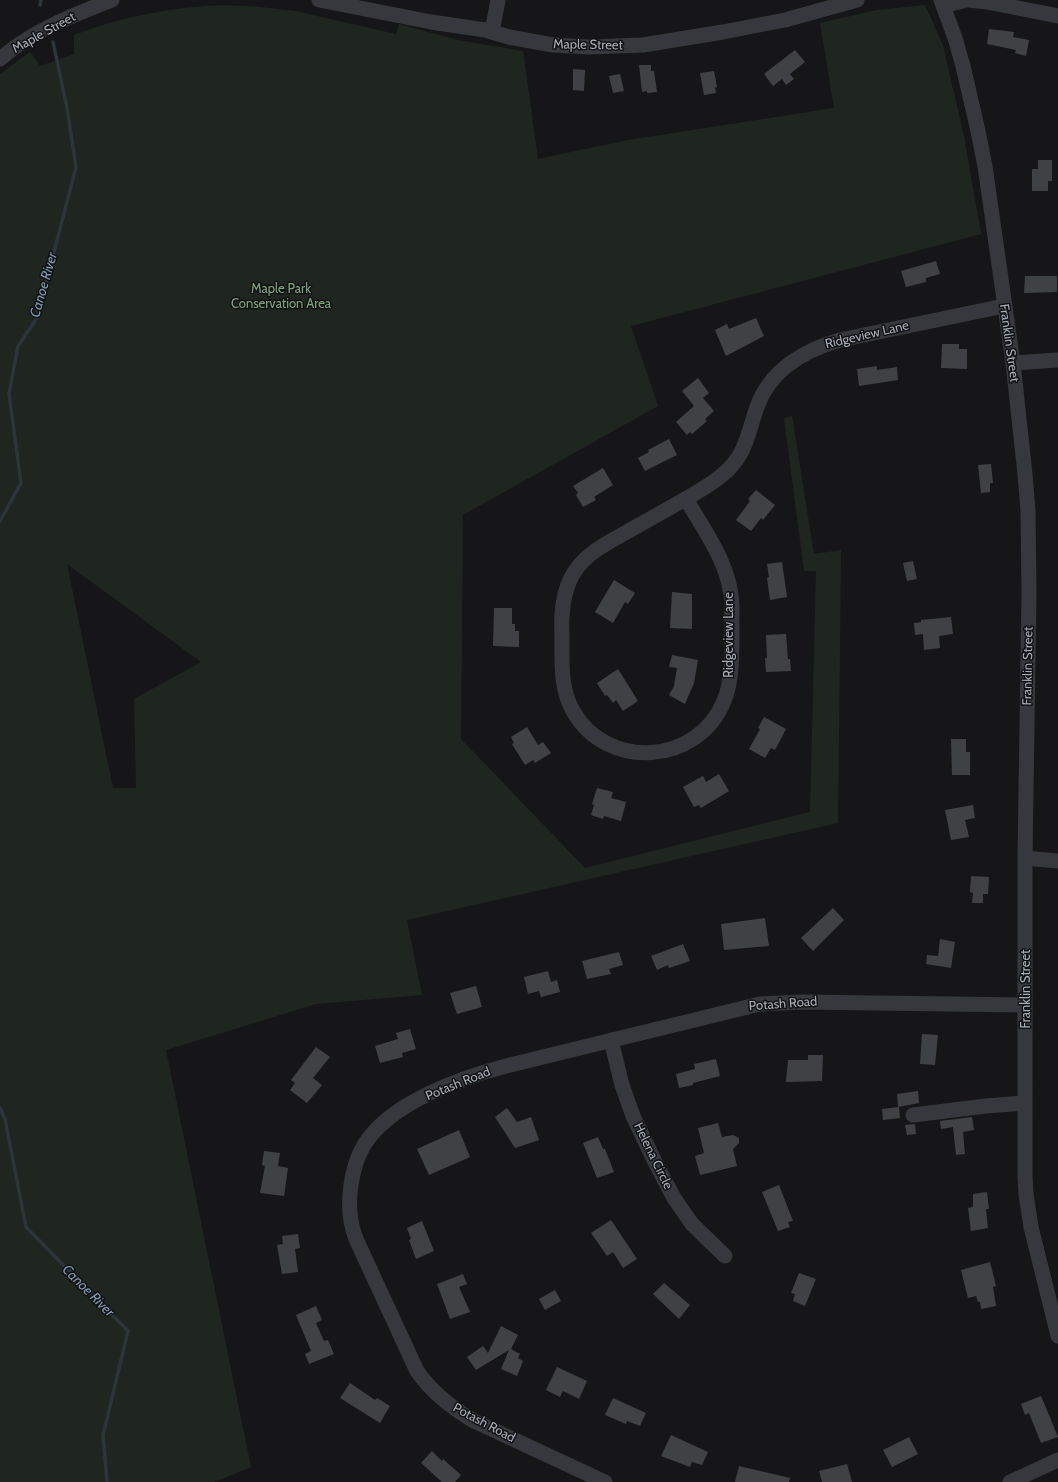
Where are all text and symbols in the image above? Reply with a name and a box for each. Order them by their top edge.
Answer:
street label: Maple Street [10,9,78,57]
street label: Maple Street [553,37,623,53]
water label: Canoe River [27,251,61,319]
park label: Maple Park Conservation Area [231,281,331,312]
street label: Franklin Street [996,303,1022,383]
street label: Ridgeview Lane [824,318,910,352]
street label: Ridgeview Lane [721,592,737,678]
street label: Franklin Street [1020,626,1036,706]
street label: Franklin Street [1018,950,1034,1028]
street label: Potash Road [748,994,818,1014]
street label: Potash Road [423,1064,493,1104]
street label: Helena Circle [630,1120,676,1192]
water label: Canoe River [58,1261,118,1321]
street label: Potash Road [450,1400,518,1446]

